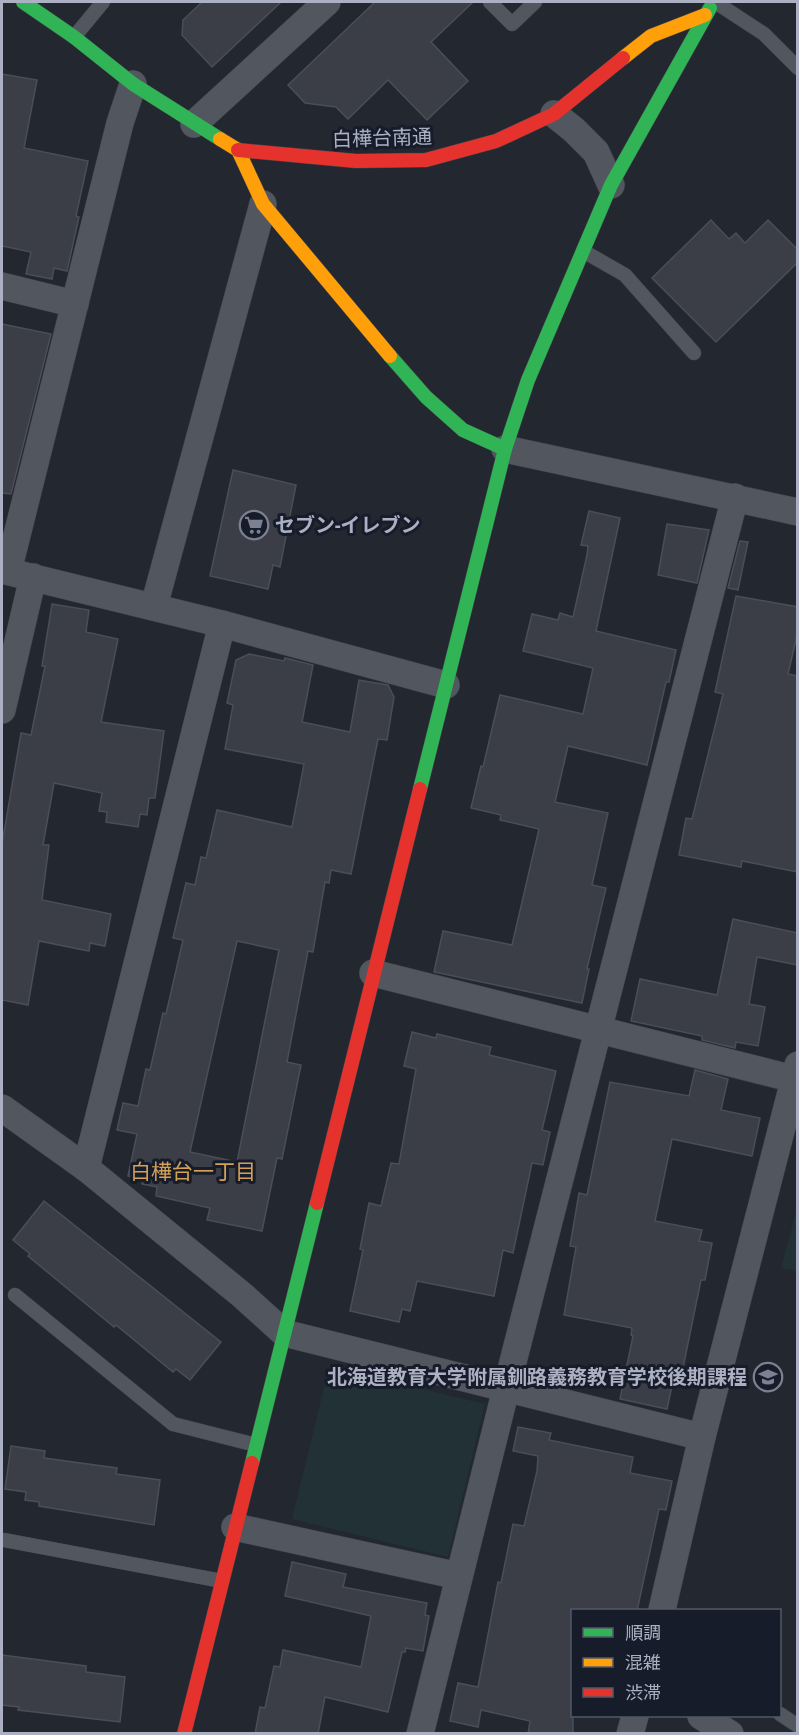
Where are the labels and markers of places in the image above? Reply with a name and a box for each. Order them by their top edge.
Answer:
supermarket icon: セブン-イレブン [238,509,270,541]
place label: セブン-イレブン [275,511,420,538]
school or university icon: 北海道教育大学附属釧路義務教育学校後期課程 [752,1361,784,1393]
place label: 北海道教育大学附属釧路義務教育学校後期課程 [327,1363,747,1390]

